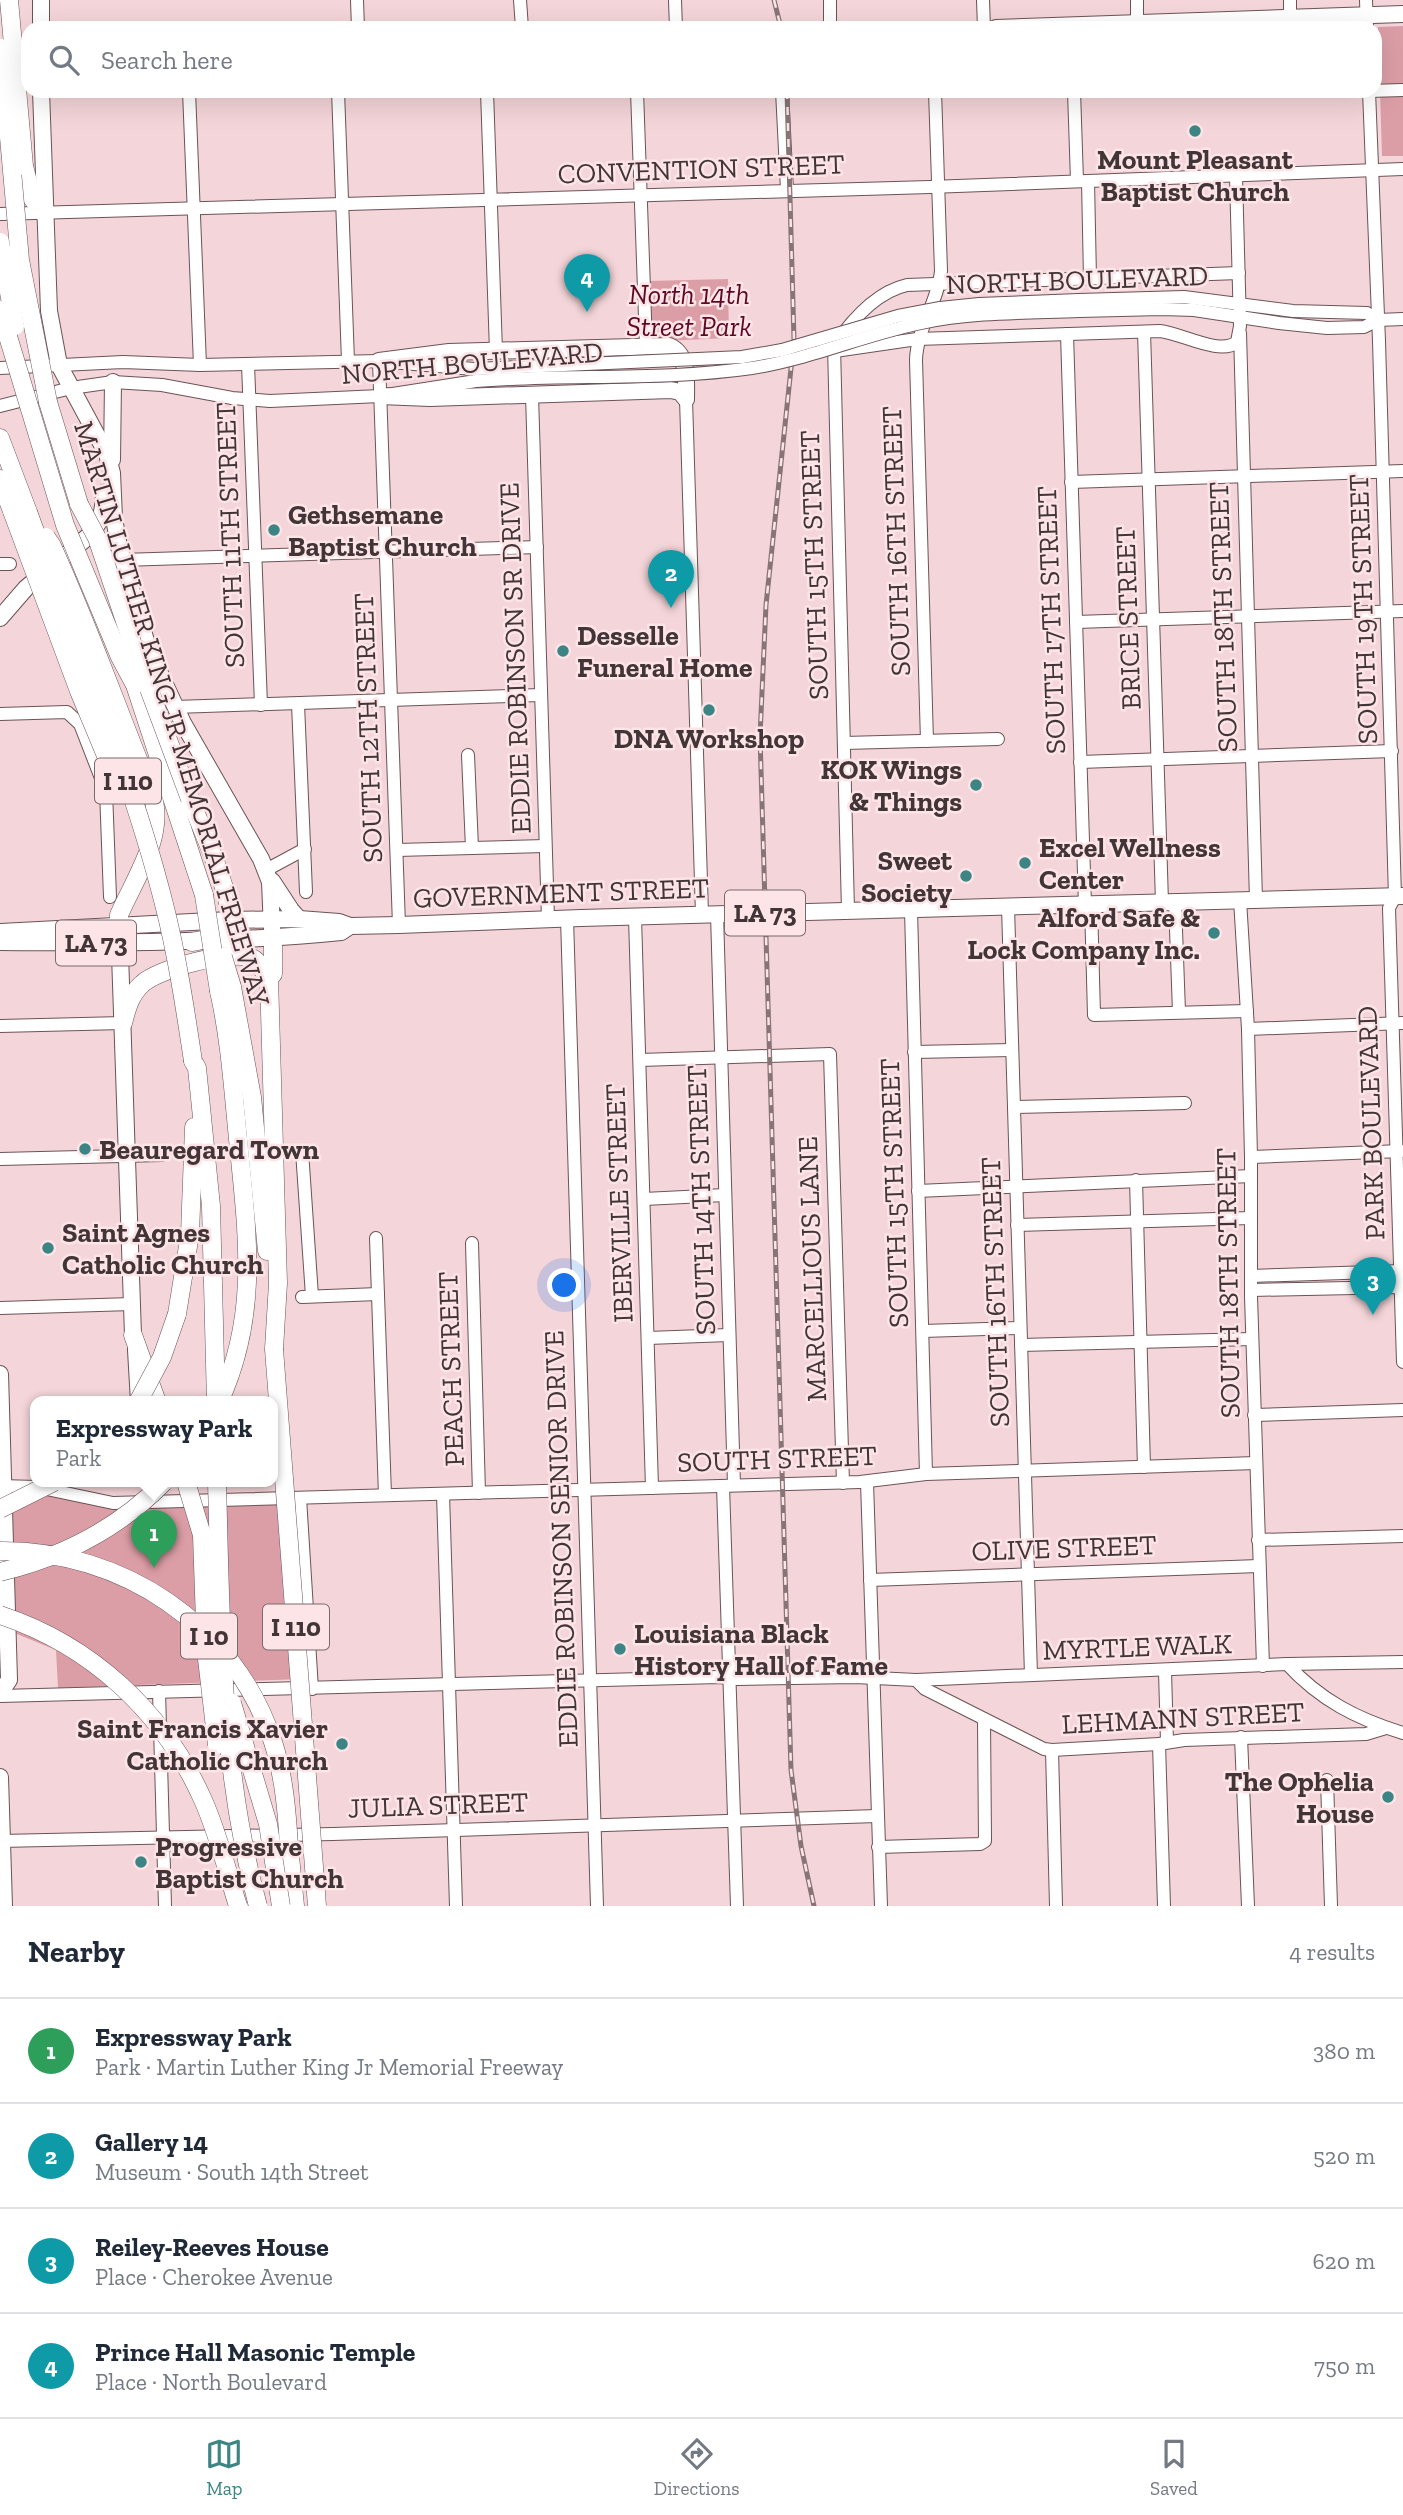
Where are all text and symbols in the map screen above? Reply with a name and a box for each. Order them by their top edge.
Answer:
search box [21,21,1382,98]
icon: search [45,41,83,79]
text: Search here [101,44,233,76]
marker: Mount Pleasant Baptist Church [1187,123,1203,139]
place label: Mount Pleasant Baptist Church [1097,143,1294,208]
street label: CONVENTION STREET [557,148,845,190]
pin: 4 [564,254,610,312]
street label: NORTH BOULEVARD [945,259,1209,301]
park label: North 14th Street Park [626,278,752,343]
street label: NORTH BOULEVARD [340,335,604,391]
street label: SOUTH 11TH STREET [209,402,251,668]
street label: SOUTH 16TH STREET [875,405,917,677]
street label: MARTIN LUTHER KING JR MEMORIAL FREEWAY [67,417,277,1011]
street label: SOUTH 15TH STREET [793,430,835,700]
street label: SOUTH 19TH STREET [1342,473,1384,745]
street label: SOUTH 18TH STREET [1202,481,1244,753]
street label: EDDIE ROBINSON SR DRIVE [492,482,538,834]
street label: SOUTH 17TH STREET [1030,485,1072,755]
place label: Gethsemane Baptist Church [288,498,477,563]
marker: Gethsemane Baptist Church [266,522,282,538]
street label: BRICE STREET [1108,526,1148,710]
pin: 2 [648,550,694,608]
street label: SOUTH 12TH STREET [347,593,389,863]
place label: Desselle Funeral Home [577,619,753,684]
marker: Desselle Funeral Home [555,643,571,659]
marker: DNA Workshop [701,702,717,718]
place label: DNA Workshop [614,722,804,755]
place label: KOK Wings & Things [820,753,962,818]
road number: I 110 [95,758,161,804]
marker: KOK Wings & Things [968,777,984,793]
place label: Excel Wellness Center [1039,831,1221,896]
place label: Sweet Society [861,844,953,909]
marker: Excel Wellness Center [1017,855,1033,871]
marker: Sweet Society [958,868,974,884]
street label: GOVERNMENT STREET [412,871,710,915]
road number: LA 73 [725,890,805,936]
place label: Alford Safe & Lock Company Inc. [967,901,1200,966]
road number: LA 73 [56,920,136,966]
marker: Alford Safe & Lock Company Inc. [1206,925,1222,941]
street label: PARK BOULEVARD [1350,1005,1392,1241]
street label: SOUTH 15TH STREET [873,1058,915,1328]
street label: SOUTH 14TH STREET [680,1064,722,1336]
street label: IBERVILLE STREET [598,1083,640,1323]
place label: Beauregard Town [99,1133,320,1166]
street label: MARCELLIOUS LANE [791,1136,833,1402]
marker: Beauregard Town [77,1141,93,1157]
street label: SOUTH 18TH STREET [1209,1147,1247,1419]
street label: SOUTH 16TH STREET [974,1156,1016,1428]
place label: Saint Agnes Catholic Church [62,1216,264,1281]
marker: Saint Agnes Catholic Church [40,1240,56,1256]
pin: 3 [1350,1257,1396,1315]
your location [547,1268,581,1302]
street label: PEACH STREET [431,1271,471,1467]
street label: EDDIE ROBINSON SENIOR DRIVE [537,1330,585,1748]
popup [30,1396,278,1487]
text: Expressway Park [56,1412,252,1444]
street label: SOUTH STREET [677,1439,877,1479]
text: Park [56,1444,101,1472]
pin: 1 [131,1510,177,1568]
street label: OLIVE STREET [971,1528,1157,1568]
road number: I 110 [263,1604,329,1650]
road number: I 10 [181,1614,237,1658]
place label: Louisiana Black History Hall of Fame [634,1617,888,1682]
street label: MYRTLE WALK [1042,1627,1232,1667]
marker: Louisiana Black History Hall of Fame [612,1641,628,1657]
street label: LEHMANN STREET [1061,1695,1305,1741]
place label: Saint Francis Xavier Catholic Church [77,1712,328,1777]
marker: Saint Francis Xavier Catholic Church [334,1736,350,1752]
place label: The Ophelia House [1225,1765,1374,1830]
street label: JULIA STREET [347,1785,529,1825]
marker: The Ophelia House [1380,1789,1396,1805]
place label: Progressive Baptist Church [155,1830,344,1895]
marker: Progressive Baptist Church [133,1854,149,1870]
text: Nearby [28,1934,125,1970]
text: 4 results [1289,1938,1375,1966]
text: Expressway Park [95,2021,292,2053]
text: 1 [46,2037,56,2065]
text: 380 m [1313,2037,1375,2065]
text: Park · Martin Luther King Jr Memorial Freeway [95,2053,563,2081]
text: Gallery 14 [95,2126,208,2158]
text: 2 [45,2142,57,2170]
text: 520 m [1313,2142,1375,2170]
text: Museum · South 14th Street [95,2158,368,2186]
text: Reiley-Reeves House [95,2231,329,2263]
text: 3 [45,2247,57,2275]
text: 620 m [1313,2247,1375,2275]
text: Place · Cherokee Avenue [95,2263,333,2291]
text: Prince Hall Masonic Temple [95,2336,415,2368]
text: 4 [44,2352,58,2380]
text: 750 m [1314,2352,1375,2380]
text: Place · North Boulevard [95,2368,327,2396]
tab: Map [205,2435,243,2500]
tab: Directions [654,2435,740,2500]
tab: Saved [1150,2435,1198,2500]

